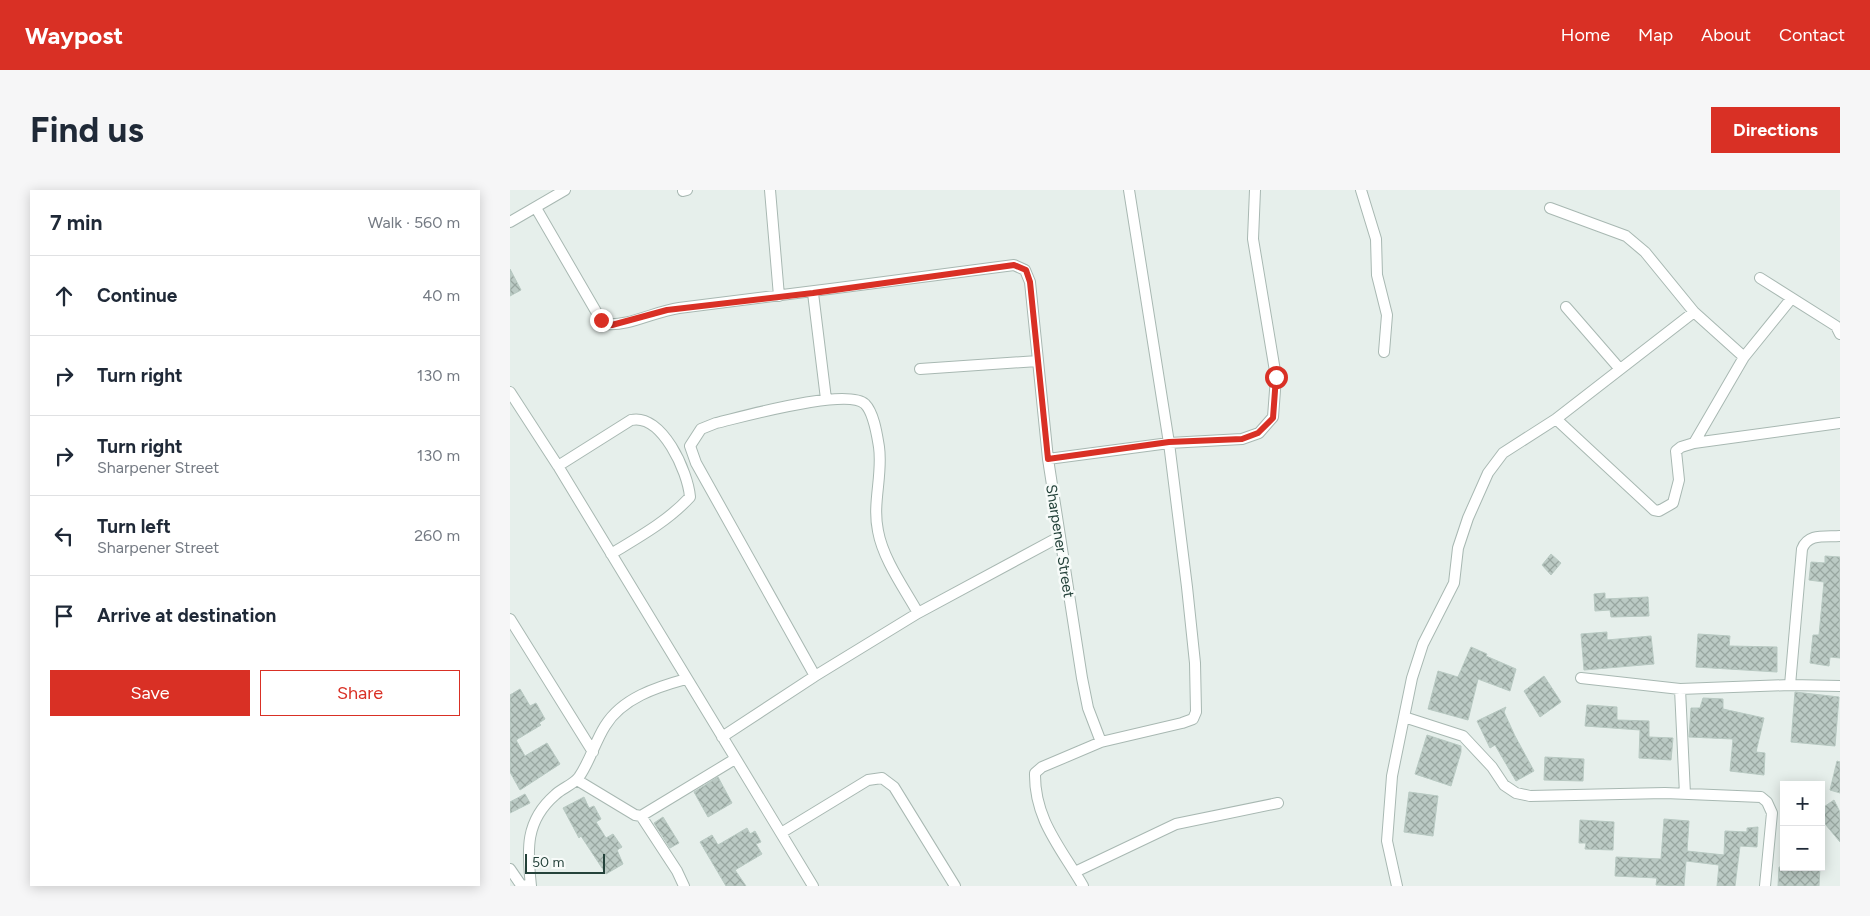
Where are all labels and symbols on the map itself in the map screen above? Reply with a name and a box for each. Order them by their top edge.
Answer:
route end [590,309,613,332]
route start [1265,366,1288,389]
street label: Sharpener Street [1042,483,1078,599]
scale bar [525,851,605,874]

